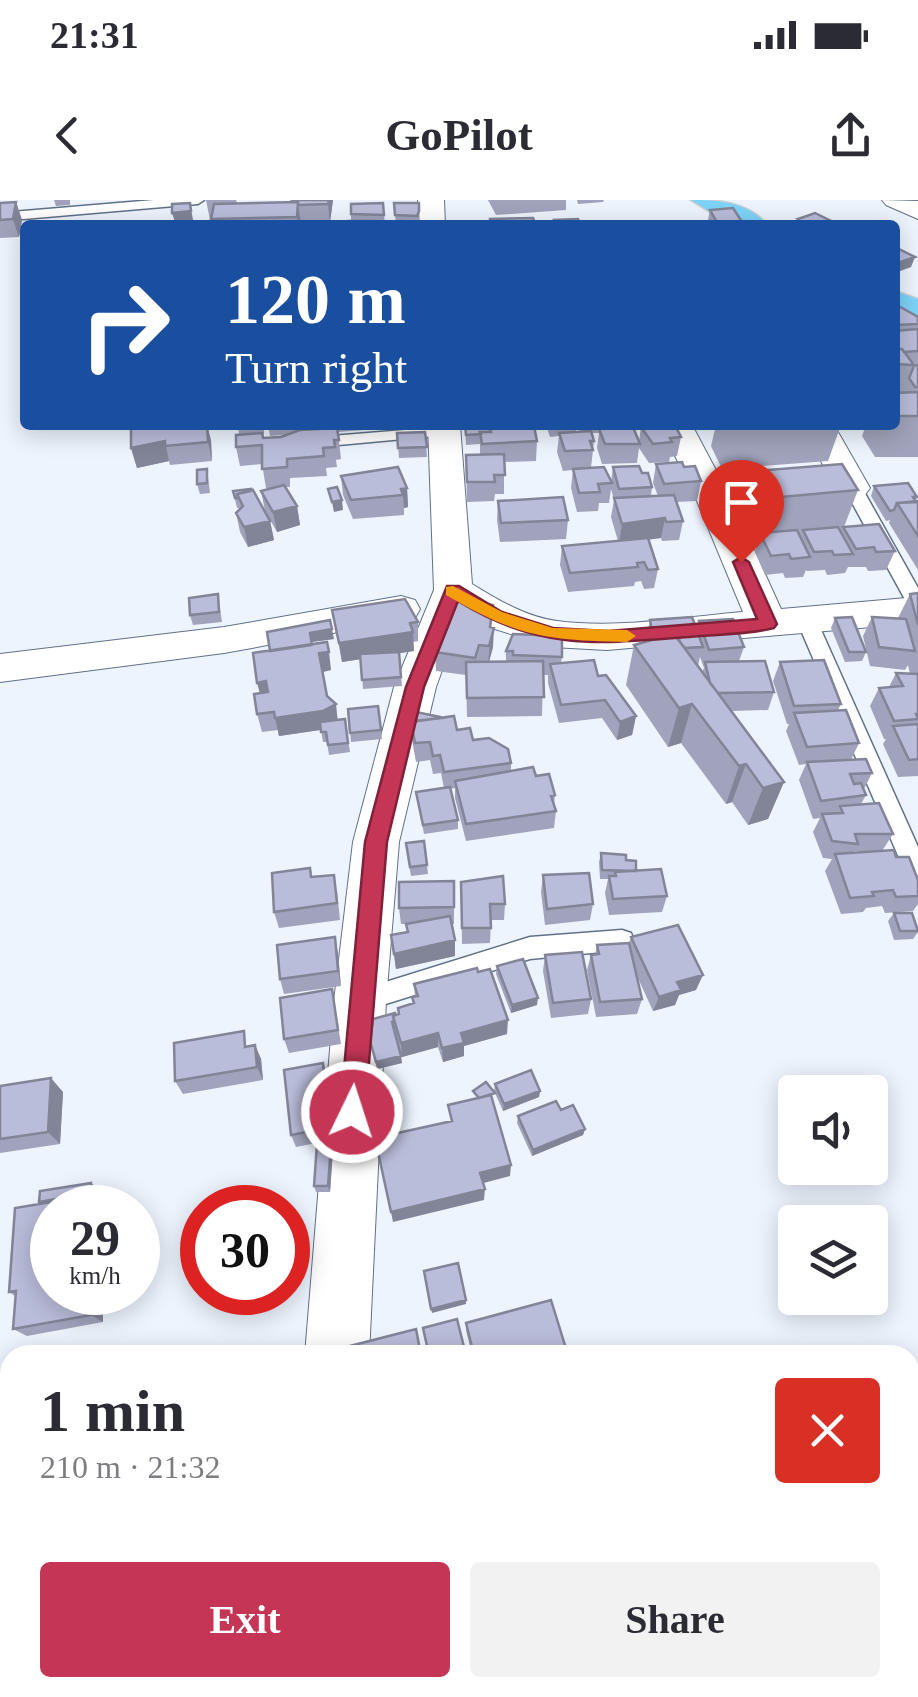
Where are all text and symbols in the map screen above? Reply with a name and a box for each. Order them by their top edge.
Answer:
text: 21:31 [50,14,139,56]
icon: back [40,108,95,163]
icon: share [823,108,878,163]
text: GoPilot [385,110,533,160]
icon: right [60,260,190,390]
text: 120 m [225,261,406,338]
text: Turn right [225,343,407,393]
pin [699,460,784,563]
icon: arrive [714,475,769,530]
position arrow [300,1060,404,1164]
map controls [778,1075,888,1315]
button: sound [778,1075,888,1185]
speed limit sign: 30 [180,1185,310,1315]
button: layers [778,1205,888,1315]
text: 29 [70,1210,120,1266]
text: km/h [69,1262,121,1289]
text: 1 min [40,1378,185,1444]
button: close [775,1378,880,1483]
text: 210 m · 21:32 [40,1449,220,1485]
button: Exit [40,1562,450,1677]
button: Share [470,1562,880,1677]

